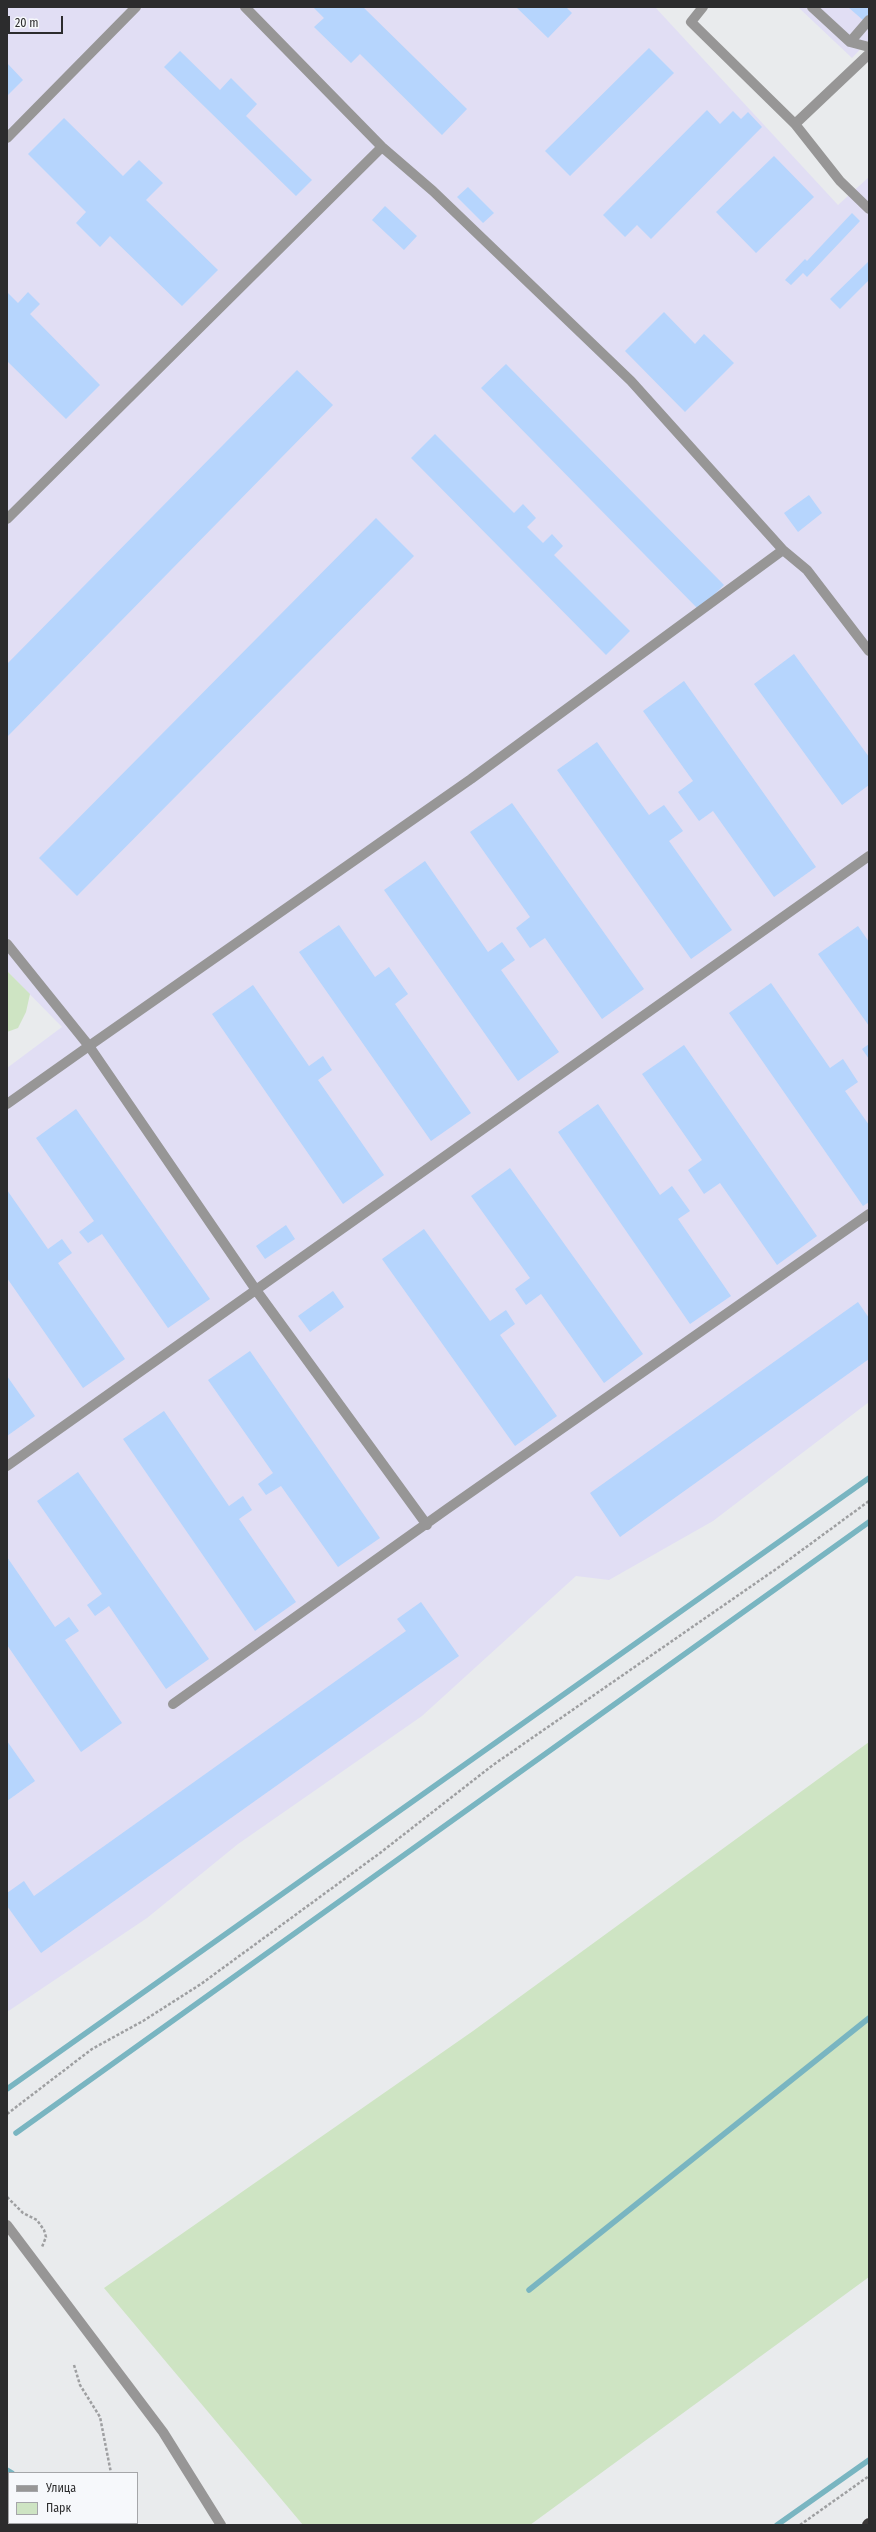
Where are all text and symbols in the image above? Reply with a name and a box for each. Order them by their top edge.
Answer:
scale bar [10,8,65,34]
text: 20 m [15,16,39,30]
legend [8,2472,138,2524]
text: Улица [46,2481,76,2495]
text: Парк [46,2501,71,2515]

